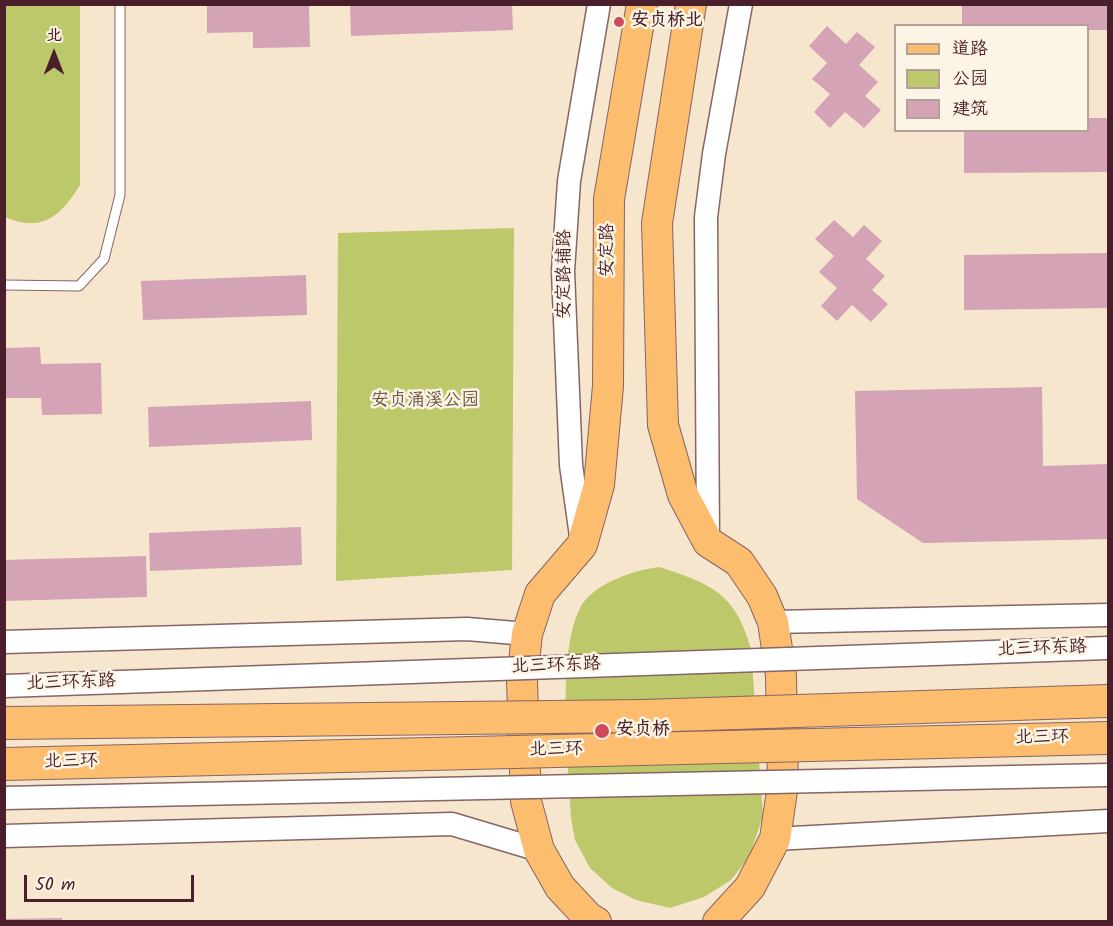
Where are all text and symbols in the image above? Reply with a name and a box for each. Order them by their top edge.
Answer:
place label: 安贞桥北 [631,11,703,33]
marker: 安贞桥北 [612,15,626,29]
text: 北 [46,23,62,48]
north arrow [24,24,84,84]
legend [894,24,1089,132]
text: 道路 [952,35,988,64]
text: 公园 [952,65,988,94]
text: 建筑 [952,95,988,124]
street label: 安定路 [598,223,620,277]
street label: 安定路辅路 [555,229,577,319]
park label: 安贞涌溪公园 [371,391,479,413]
street label: 北三环东路 [997,638,1087,662]
street label: 北三环东路 [511,655,601,679]
street label: 北三环东路 [26,672,116,696]
place label: 安贞桥 [616,720,670,742]
marker: 安贞桥 [593,722,611,740]
street label: 北三环 [1015,728,1069,750]
street label: 北三环 [529,740,583,762]
street label: 北三环 [44,752,98,774]
scale bar [27,863,196,901]
text: 50 m [35,871,75,900]

